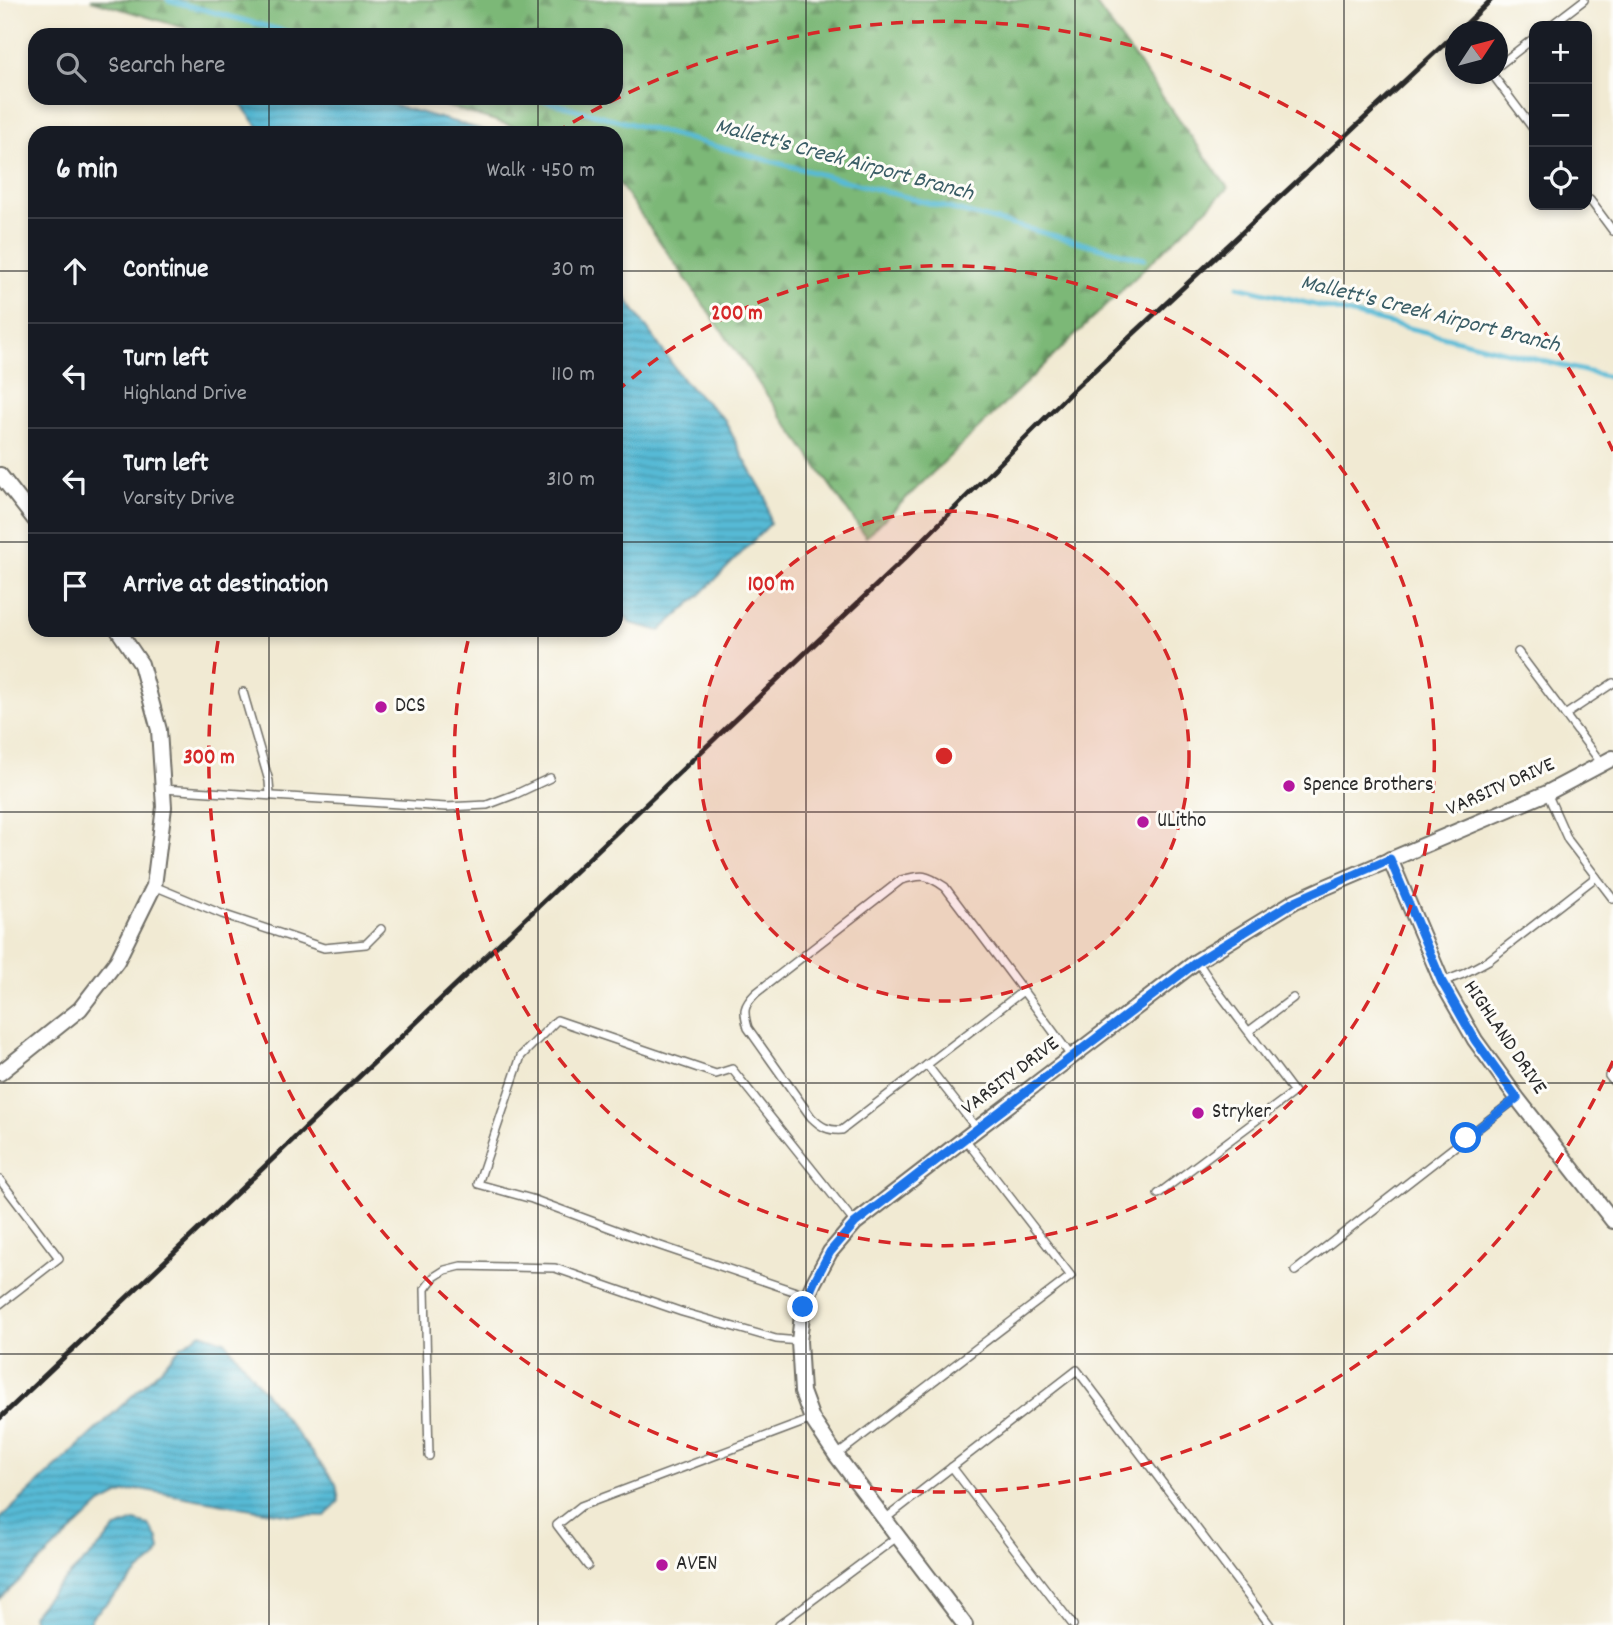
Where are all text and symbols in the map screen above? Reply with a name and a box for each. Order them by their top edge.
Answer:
north arrow [1445,21,1508,84]
map controls [1529,21,1592,210]
button: + [1529,21,1592,84]
search box [28,28,623,105]
icon: search [52,48,90,86]
text: Search here [108,48,226,85]
button: − [1529,84,1592,147]
water label: Mallett's Creek Airport Branch [711,111,978,212]
button: locate [1529,147,1592,210]
text: 6 min [56,150,118,193]
text: Walk · 450 m [487,155,595,188]
icon: ahead [56,252,94,290]
text: Continue [123,252,208,289]
text: 30 m [551,254,595,287]
water label: Mallett's Creek Airport Branch [1297,267,1564,363]
text: 200 m [711,300,763,330]
text: Turn left [123,341,209,378]
icon: left [56,357,94,395]
text: 110 m [551,359,595,392]
text: Highland Drive [123,378,247,411]
text: Turn left [123,446,209,483]
icon: left [56,462,94,500]
text: 310 m [546,464,595,497]
text: Varsity Drive [123,483,235,516]
icon: arrive [56,567,94,605]
text: Arrive at destination [123,567,328,604]
text: 100 m [748,571,794,601]
place label: DCS [395,692,425,722]
marker: DCS [373,699,389,715]
text: 300 m [183,744,235,774]
centre of rings [932,744,956,768]
street label: VARSITY DRIVE [1442,751,1560,825]
place label: Spence Brothers [1303,771,1434,801]
marker: Spence Brothers [1281,778,1297,794]
place label: ULitho [1157,807,1206,837]
marker: ULitho [1135,814,1151,830]
street label: HIGHLAND DRIVE [1455,975,1554,1101]
street label: VARSITY DRIVE [956,1030,1067,1124]
place label: Stryker [1212,1098,1271,1128]
marker: Stryker [1190,1105,1206,1121]
route start [1450,1122,1481,1153]
route end [787,1291,818,1322]
place label: AVEN [676,1550,717,1580]
marker: AVEN [654,1557,670,1573]

